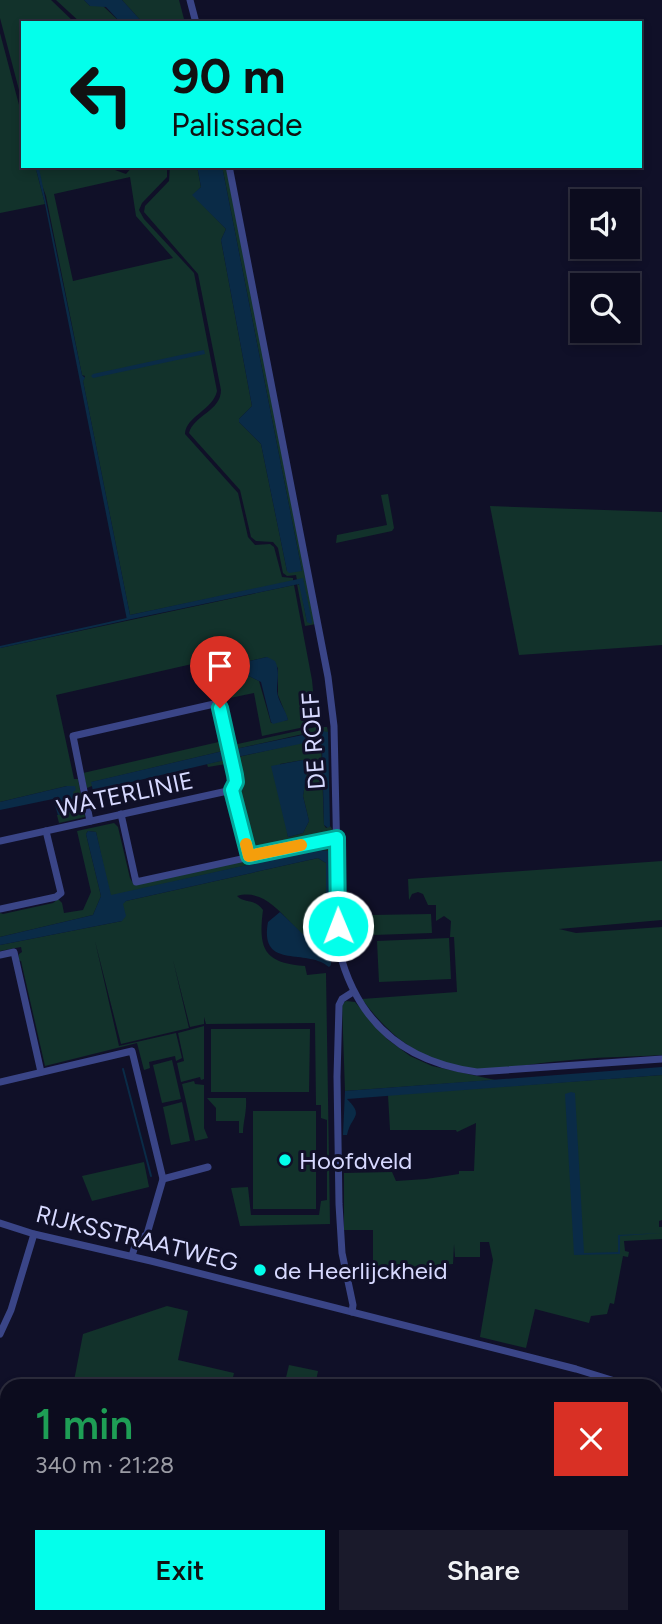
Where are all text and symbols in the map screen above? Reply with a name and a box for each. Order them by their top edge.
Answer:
text: 90 m [171,46,286,105]
icon: left [56,49,147,140]
text: Palissade [171,106,302,144]
map controls [570,189,640,343]
button: sound [570,189,640,259]
button: search [570,273,640,343]
pin [190,636,250,708]
icon: arrive [201,647,239,685]
street label: DE ROEF [295,691,331,791]
street label: WATERLINIE [54,765,196,823]
position arrow [301,889,375,963]
place label: Hoofdveld [299,1146,412,1175]
marker: Hoofdveld [277,1152,293,1168]
street label: RIJKSSTRAATWEG [33,1199,241,1277]
place label: de Heerlijckheid [274,1256,448,1285]
marker: de Heerlijckheid [252,1262,268,1278]
text: 1 min [35,1399,133,1450]
button: close [554,1402,628,1476]
text: 340 m · 21:28 [35,1451,174,1479]
button: Exit [35,1530,325,1610]
button: Share [339,1530,628,1610]

